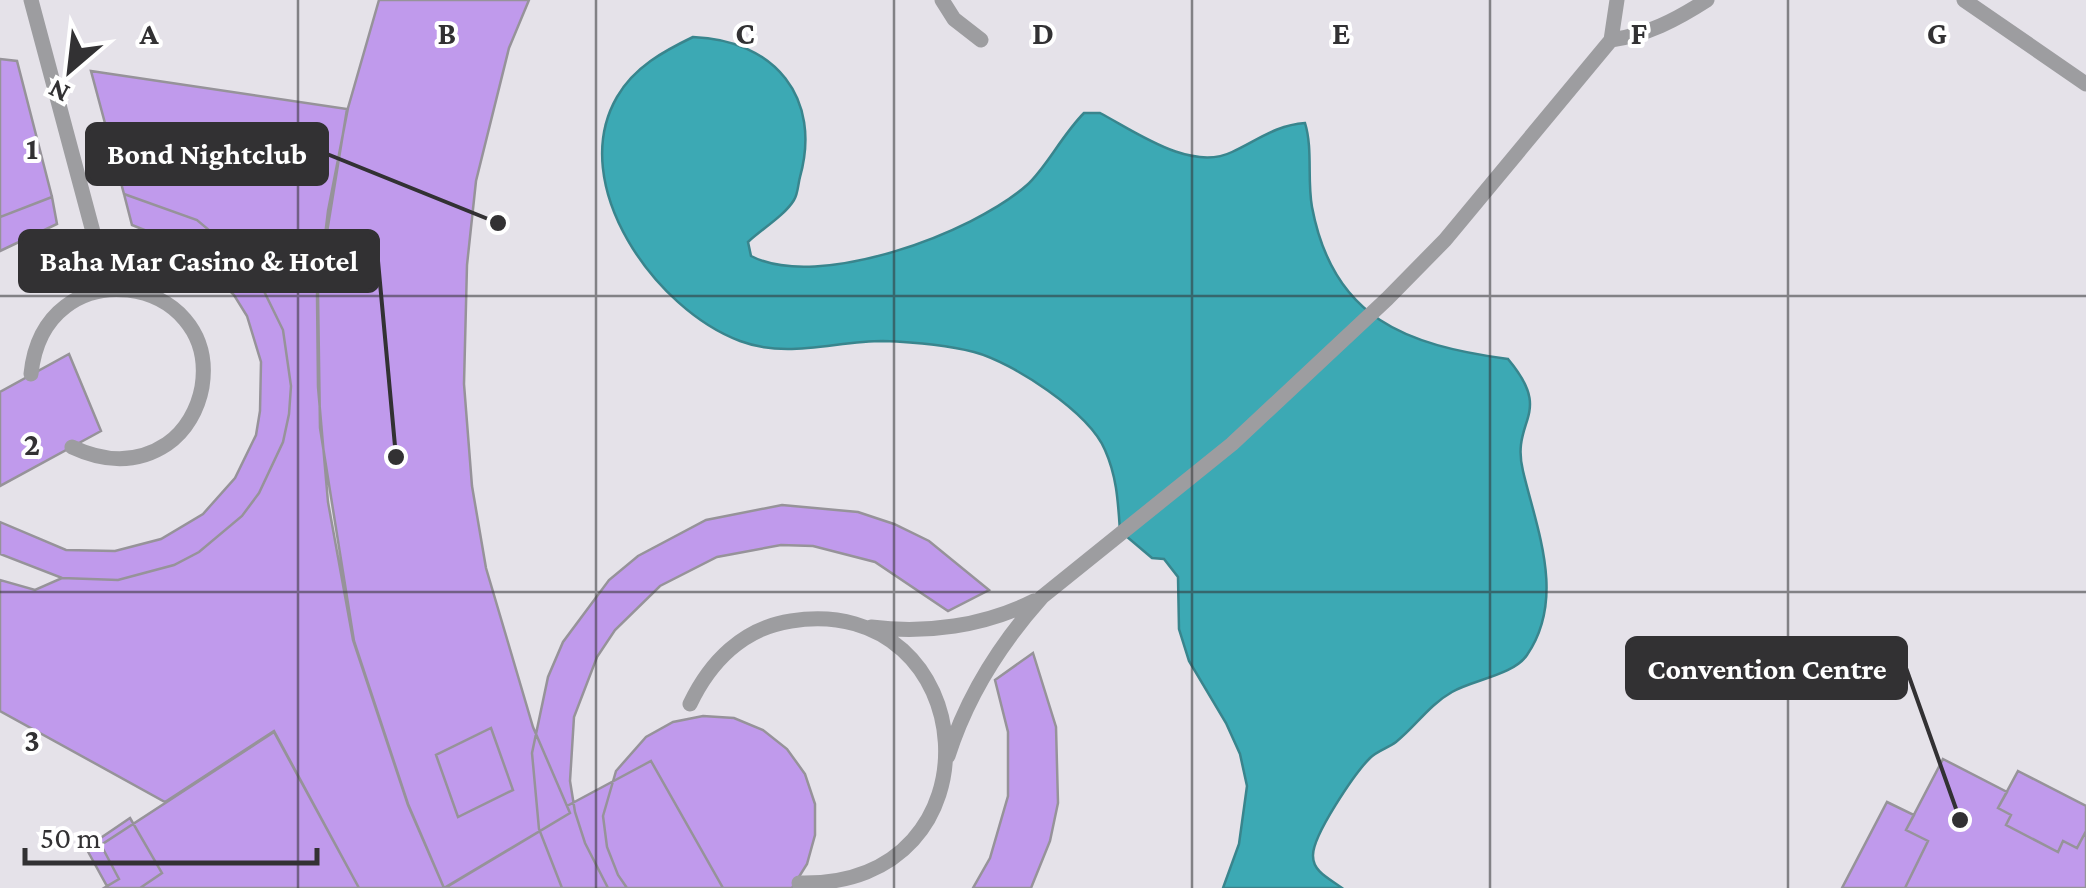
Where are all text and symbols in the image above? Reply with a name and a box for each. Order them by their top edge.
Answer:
text: A [138,15,159,51]
text: B [438,15,456,51]
text: C [735,15,755,51]
text: D [1032,15,1054,51]
text: E [1332,15,1350,51]
text: F [1631,15,1648,51]
text: G [1927,15,1947,51]
north arrow [20,20,120,120]
text: N [43,73,74,110]
callout: Bond Nightclub [87,124,327,184]
text: 1 [26,130,38,166]
text: Bond Nightclub [107,137,307,170]
callout: Baha Mar Casino & Hotel [20,231,378,291]
text: Baha Mar Casino & Hotel [40,244,358,277]
text: 2 [24,426,40,462]
callout: Convention Centre [1627,638,1906,698]
text: Convention Centre [1647,652,1887,685]
text: 3 [24,722,40,758]
scale bar [25,803,318,865]
text: 50 m [40,821,101,854]

